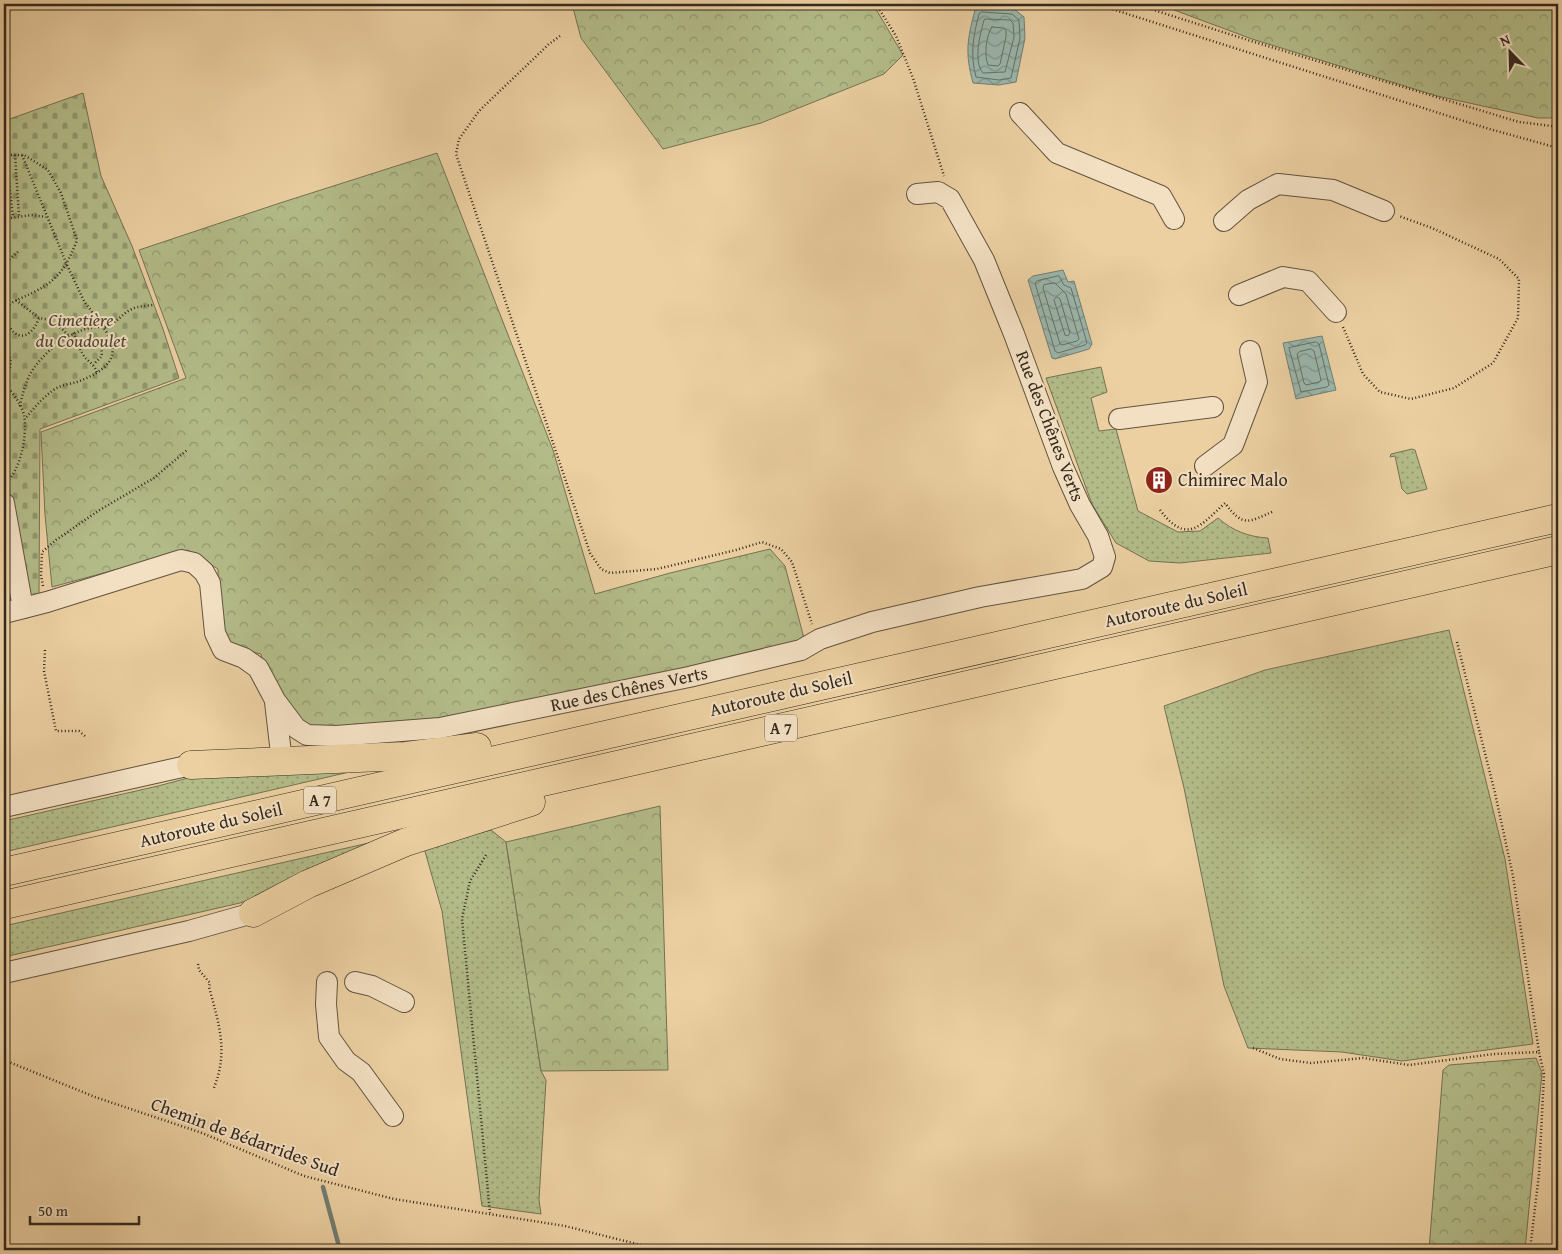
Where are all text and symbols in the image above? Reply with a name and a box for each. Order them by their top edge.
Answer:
north arrow [1484,28,1534,78]
text: N [1497,29,1514,51]
park label: Cimetière du Coudoulet [36,306,126,354]
street label: Rue des Chênes Verts [1009,346,1092,505]
building icon: Chimirec Malo [1144,465,1174,495]
place label: Chimirec Malo [1178,466,1288,493]
street label: Autoroute du Soleil [1102,575,1250,634]
street label: Rue des Chênes Verts [548,659,710,718]
street label: Autoroute du Soleil [707,664,855,723]
road number: A 7 [765,714,797,741]
road number: A 7 [304,786,336,814]
street label: Autoroute du Soleil [137,795,285,854]
street label: Chemin de Bédarrides Sud [147,1090,343,1183]
scale bar [30,1194,139,1226]
text: 50 m [38,1200,69,1221]

